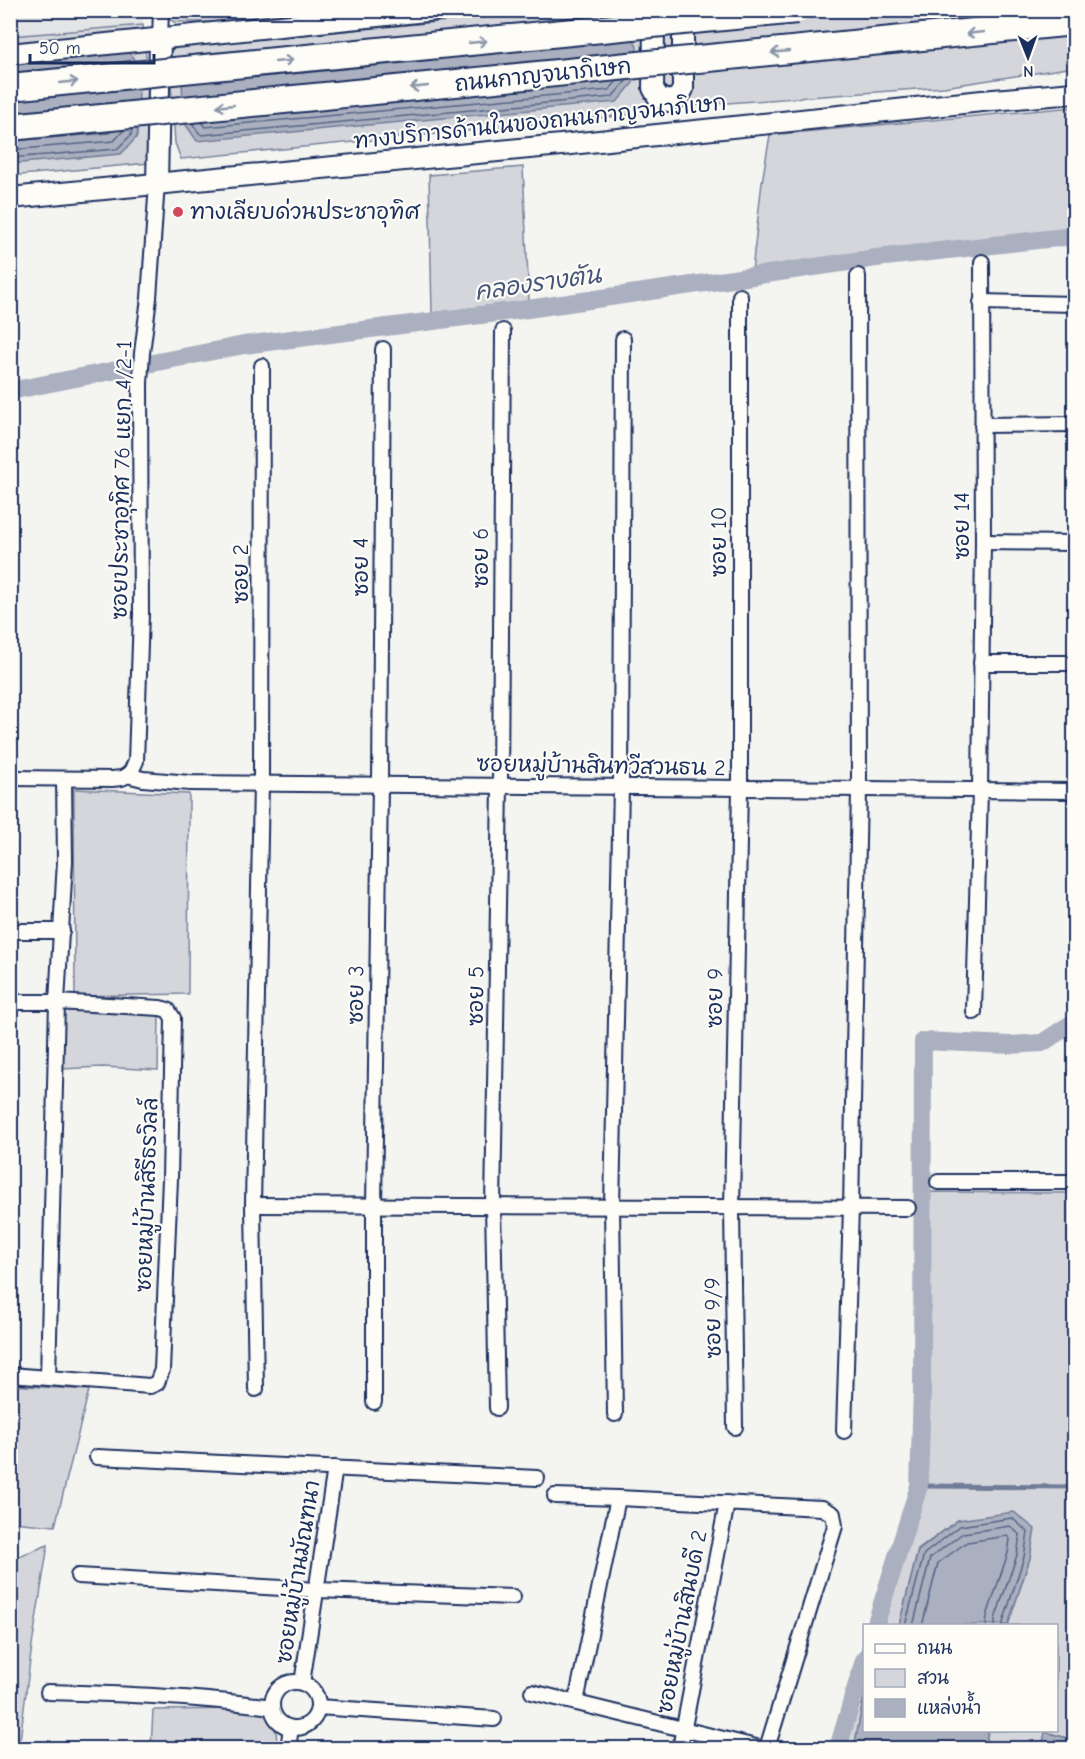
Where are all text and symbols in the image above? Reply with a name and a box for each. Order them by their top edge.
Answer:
scale bar [30,27,154,65]
north arrow [998,27,1058,87]
one-way arrow [965,28,985,39]
one-way arrow [467,36,487,47]
text: 50 m [39,38,81,59]
one-way arrow [771,47,791,58]
street label: ถนนกาญจนาภิเษก [453,52,633,97]
one-way arrow [273,55,293,66]
text: N [1023,62,1034,80]
one-way arrow [58,76,78,87]
one-way arrow [410,82,430,93]
street label: ทางบริการด้านในของถนนกาญจนาภิเษก [352,87,728,155]
one-way arrow [216,101,236,112]
place label: ทางเลียบด่วนประชาอุทิศ [190,198,421,228]
marker: ทางเลียบด่วนประชาอุทิศ [171,205,185,219]
water label: คลองรางตัน [473,260,604,306]
street label: ซอยประชาอุทิศ 76 แยก 4/2-1 [106,340,140,620]
street label: ซอย 14 [949,492,975,560]
street label: ซอย 10 [706,507,732,577]
street label: ซอย 6 [468,528,494,588]
street label: ซอย 4 [348,537,374,597]
street label: ซอย 2 [228,544,254,604]
street label: ซอยหมู่บ้านสินทวีสวนธน 2 [476,749,726,784]
street label: ซอย 3 [342,965,370,1025]
street label: ซอย 5 [462,966,490,1026]
street label: ซอย 9 [701,968,729,1028]
street label: ซอยหมู่บ้านสิรีธรวิลล์ [129,1097,166,1293]
street label: ซอย 9/9 [699,1277,727,1359]
street label: ซอยหมู่บ้านมัณฑนา [269,1478,328,1666]
street label: ซอยหมู่บ้านสินบดี 2 [649,1527,716,1717]
legend [863,1624,1058,1732]
text: ถนน [917,1638,952,1659]
text: สวน [917,1668,949,1689]
text: แหล่งน้ำ [917,1691,981,1719]

